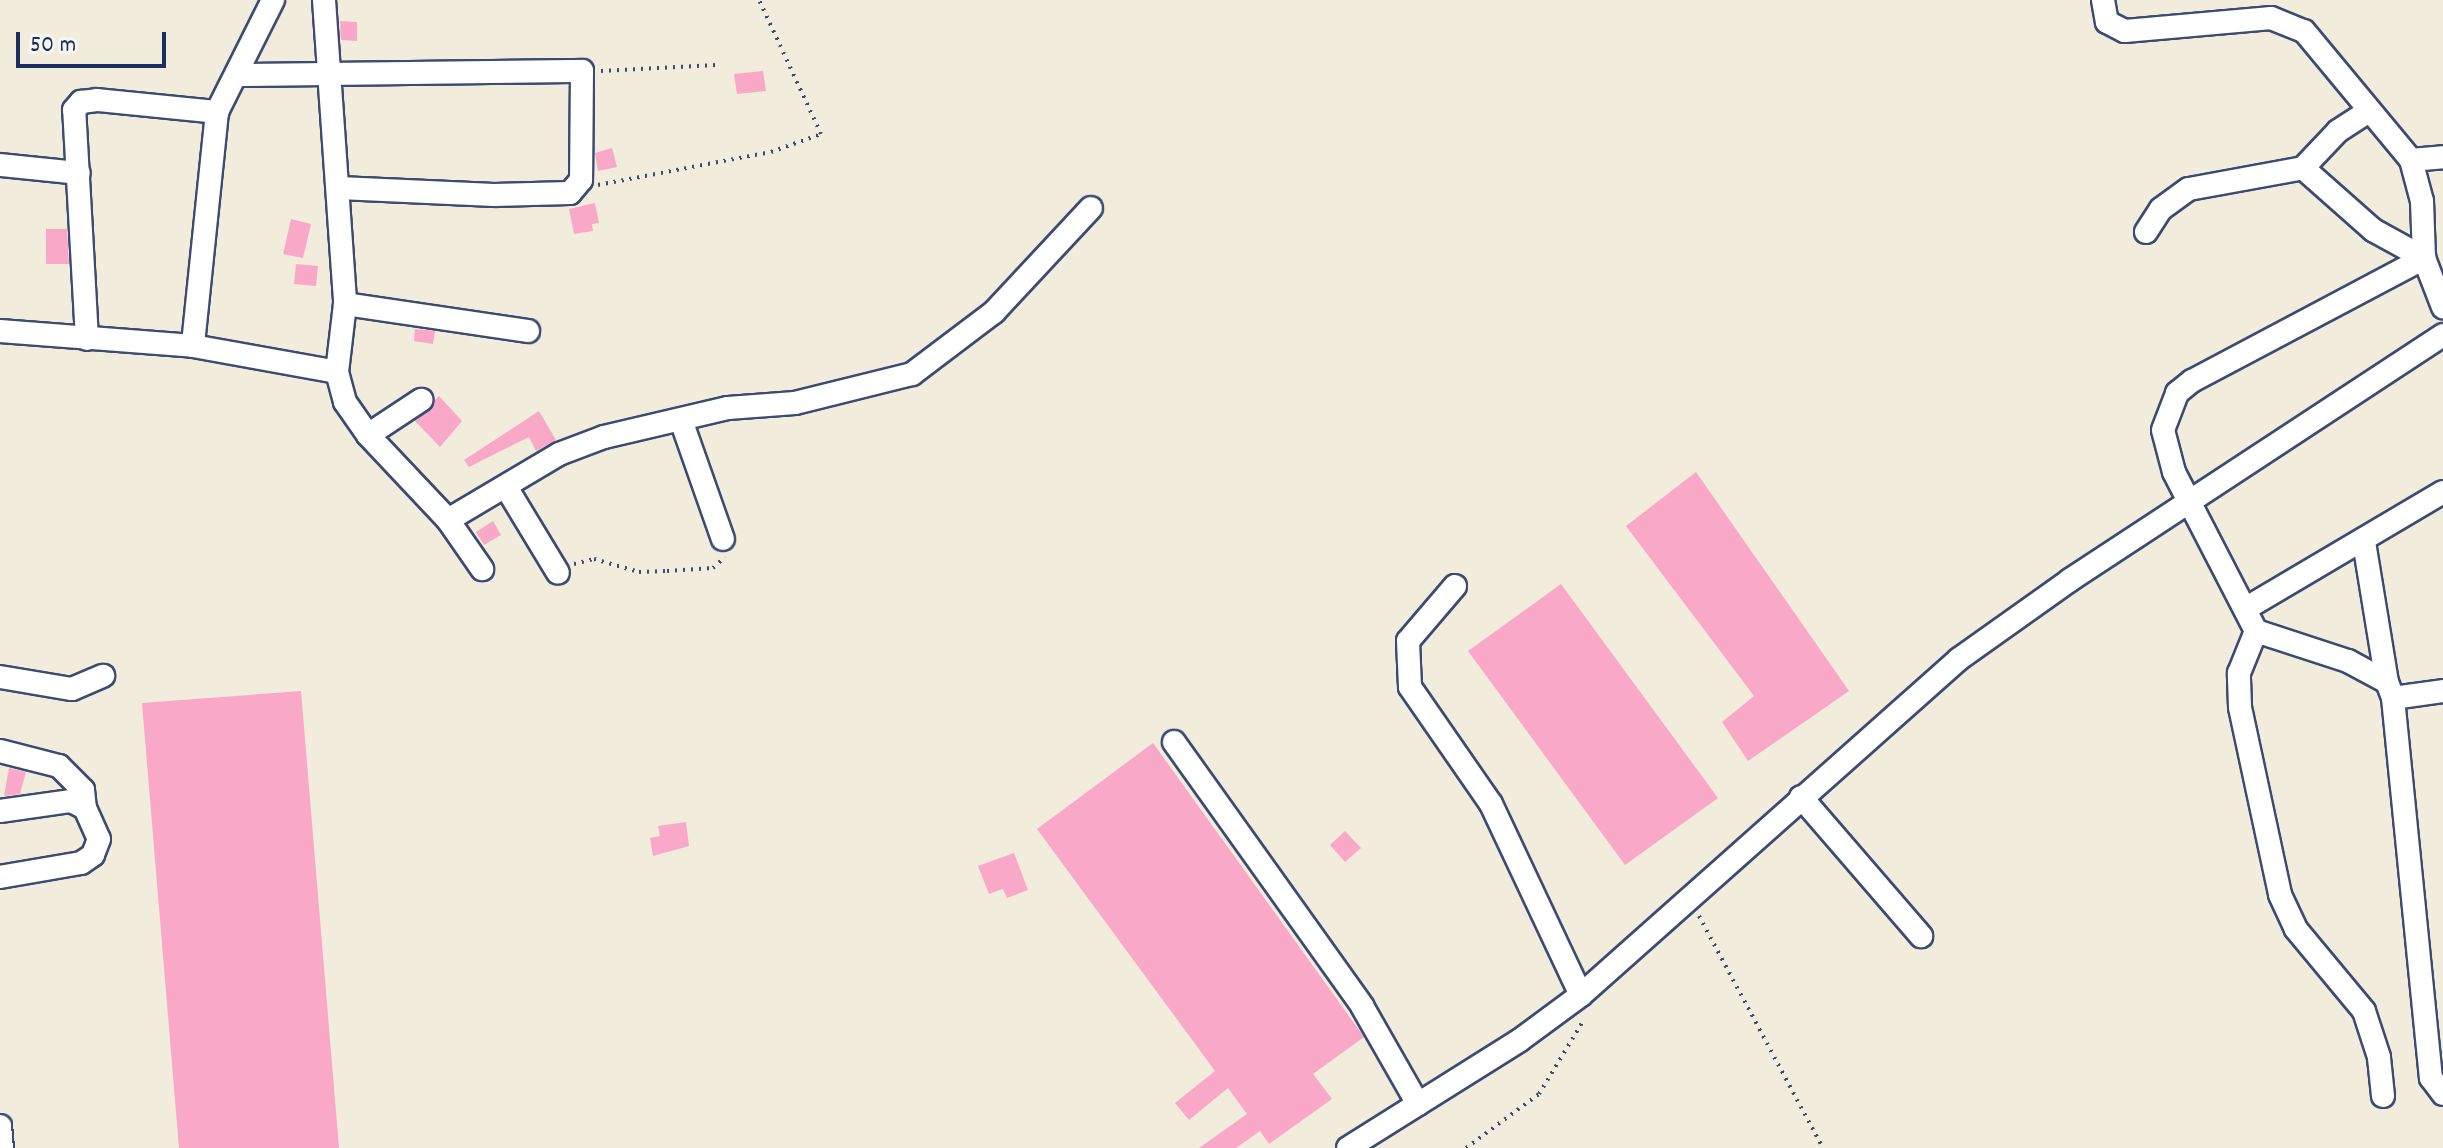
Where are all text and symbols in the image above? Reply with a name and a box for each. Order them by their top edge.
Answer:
scale bar [20,16,170,66]
text: 50 m [30,29,76,63]

